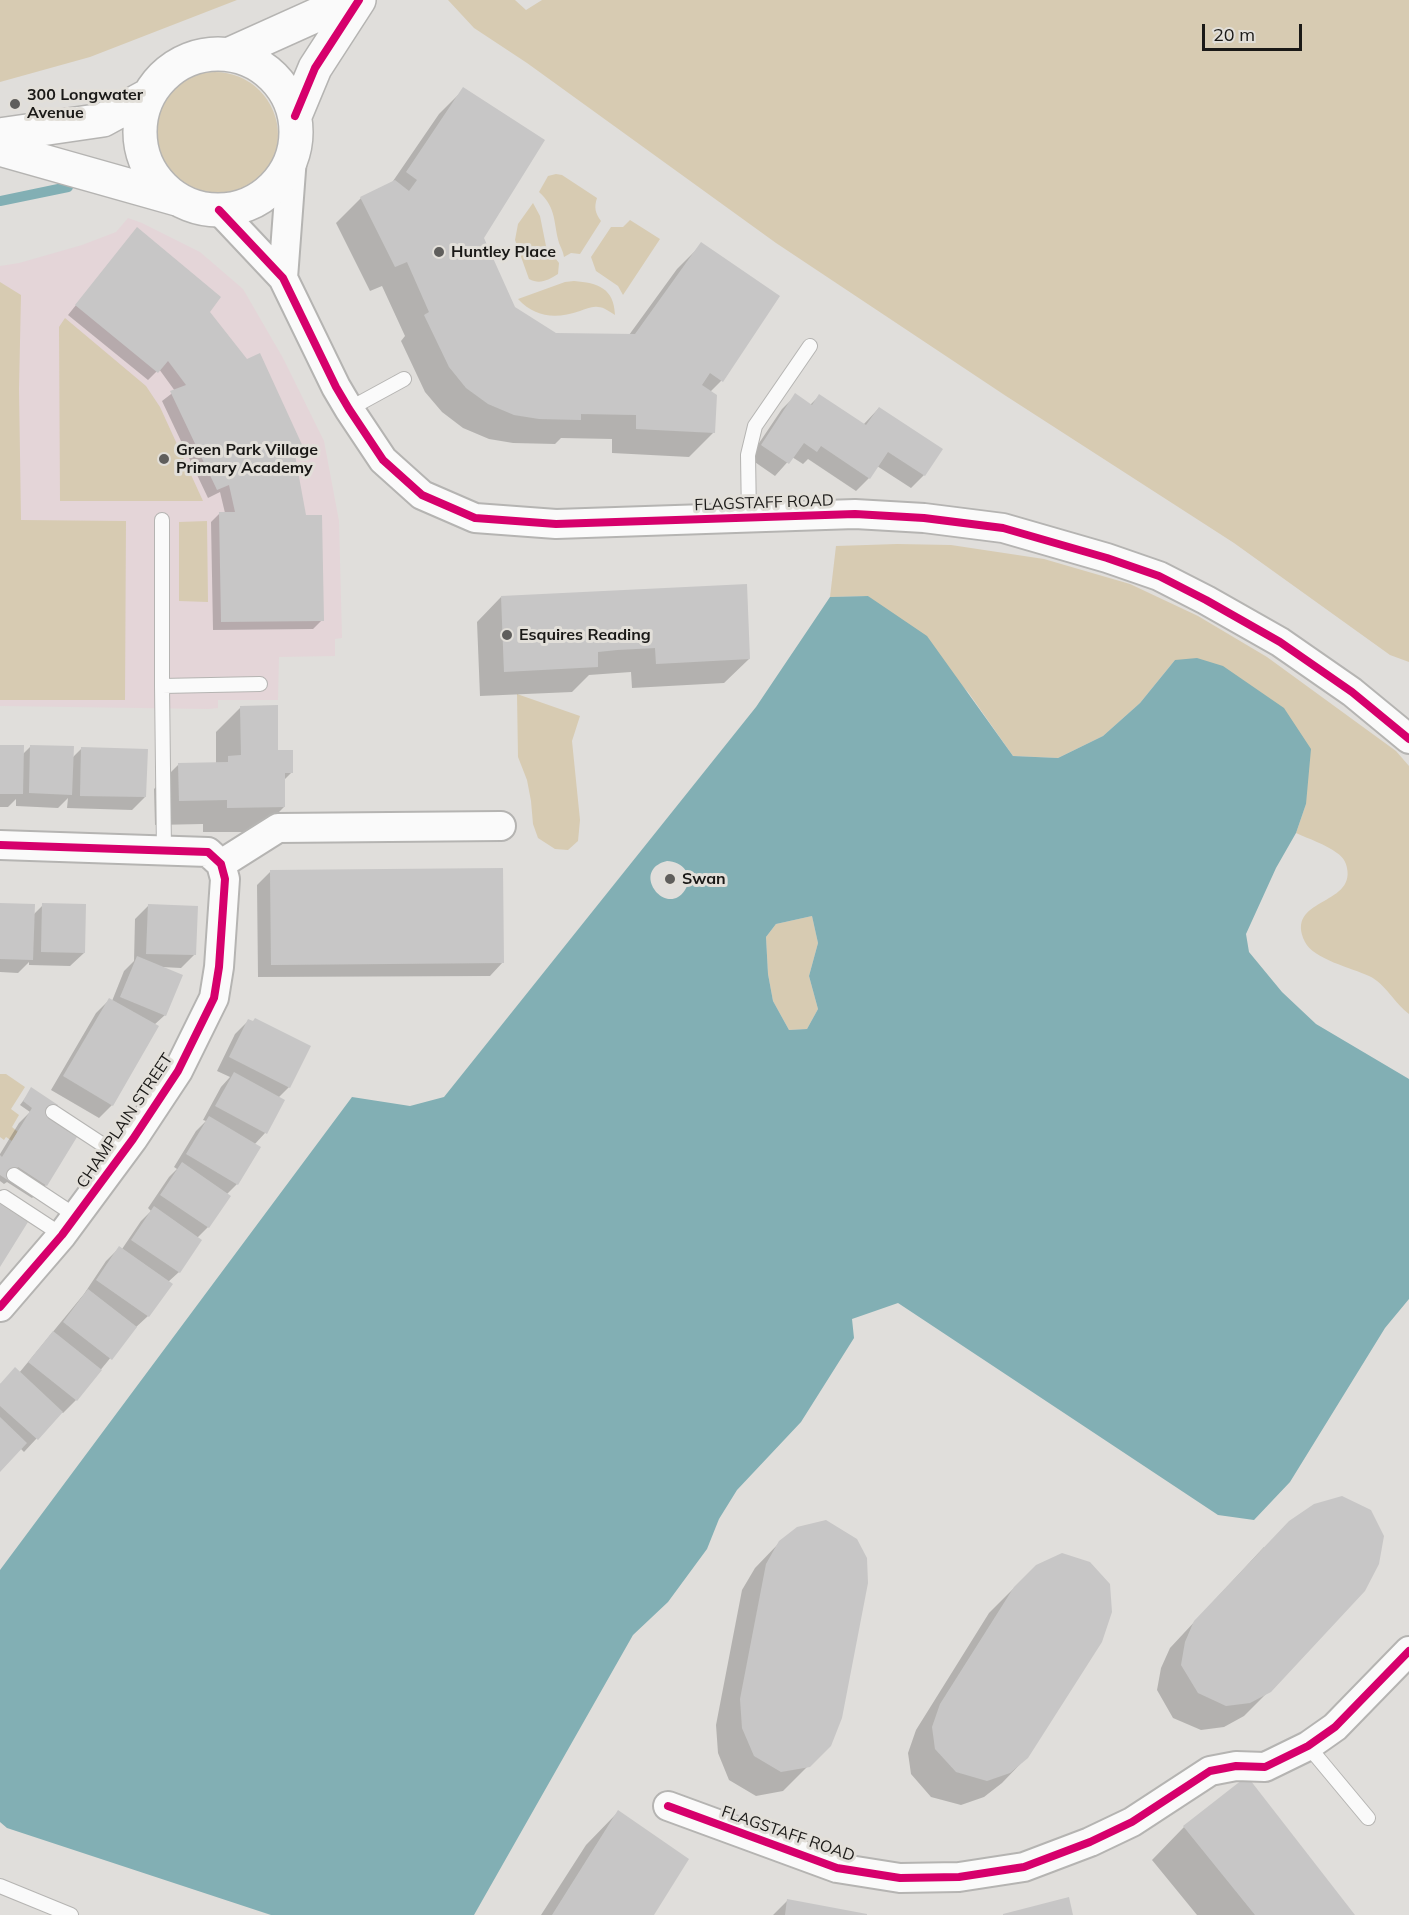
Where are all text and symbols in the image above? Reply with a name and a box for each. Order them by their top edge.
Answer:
scale bar [1205,12,1306,50]
text: 20 m [1213,23,1255,46]
place label: 300 Longwater Avenue [27,85,143,123]
marker: 300 Longwater Avenue [8,97,22,111]
place label: Huntley Place [451,242,556,262]
marker: Huntley Place [432,245,446,259]
place label: Green Park Village Primary Academy [176,440,318,478]
marker: Green Park Village Primary Academy [157,452,171,466]
street label: FLAGSTAFF ROAD [694,491,834,515]
place label: Esquires Reading [519,625,651,645]
marker: Esquires Reading [500,628,514,642]
place label: Swan [682,869,726,889]
marker: Swan [663,872,677,886]
street label: CHAMPLAIN STREET [73,1050,177,1192]
street label: FLAGSTAFF ROAD [719,1802,857,1866]

